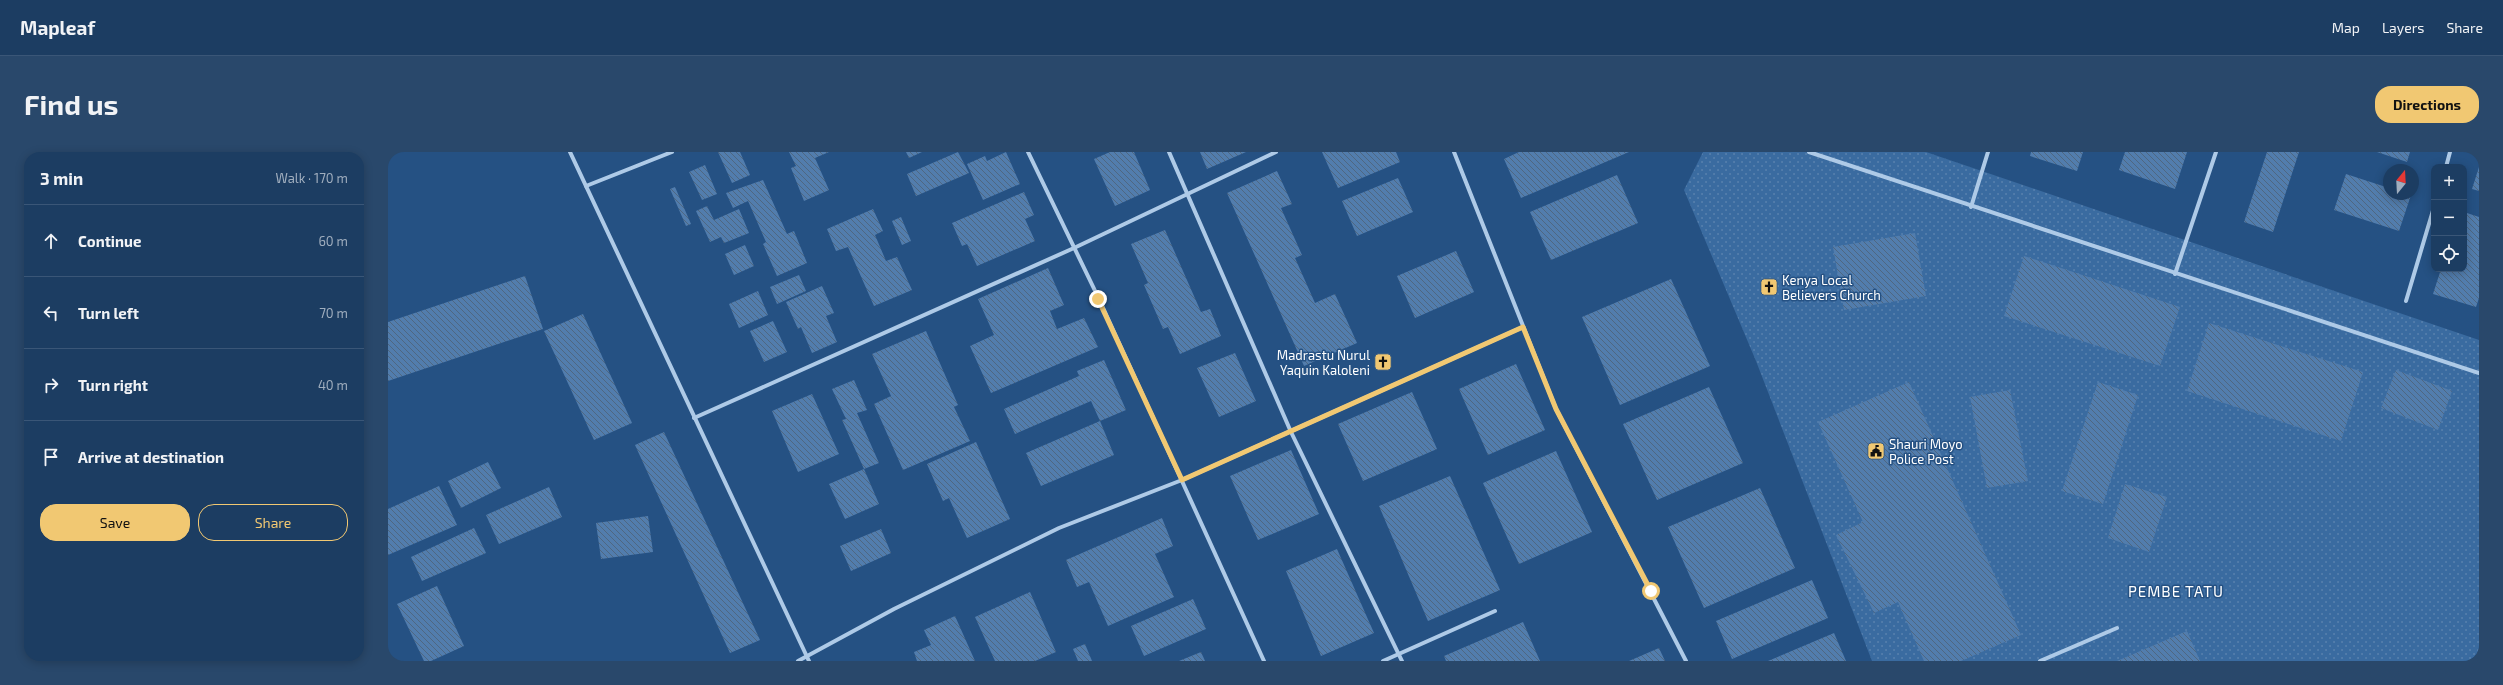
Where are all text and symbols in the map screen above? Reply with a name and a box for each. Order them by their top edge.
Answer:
text: Mapleaf [20,16,95,39]
text: Map [2332,19,2360,36]
text: Layers [2382,19,2424,36]
text: Share [2446,19,2483,36]
button: Directions [2375,86,2479,123]
text: Find us [24,87,118,121]
north arrow [2383,164,2419,200]
map controls [2431,164,2467,272]
button: + [2431,164,2467,200]
text: 3 min [40,168,83,188]
text: Walk · 170 m [276,170,348,186]
button: − [2431,200,2467,236]
icon: ahead [40,230,62,252]
text: Continue [78,232,141,250]
text: 60 m [318,233,348,249]
button: locate [2431,236,2467,272]
place label: Kenya Local Believers Church [1782,272,1881,303]
church icon: Kenya Local Believers Church [1759,277,1779,297]
route end [1089,290,1107,308]
icon: left [40,302,62,324]
text: Turn left [78,304,139,322]
text: 70 m [319,305,348,321]
place label: Madrastu Nurul Yaquin Kaloleni [1277,347,1370,378]
church icon: Madrastu Nurul Yaquin Kaloleni [1373,352,1393,372]
icon: right [40,374,62,396]
text: Turn right [78,376,148,394]
text: 40 m [318,377,348,393]
place label: Shauri Moyo Police Post [1889,436,1963,467]
public building icon: Shauri Moyo Police Post [1866,441,1886,461]
icon: arrive [40,446,62,468]
text: Arrive at destination [78,448,224,466]
button: Save [40,504,190,541]
button: Share [198,504,348,541]
route start [1642,582,1660,600]
district label: PEMBE TATU [2128,582,2224,600]

